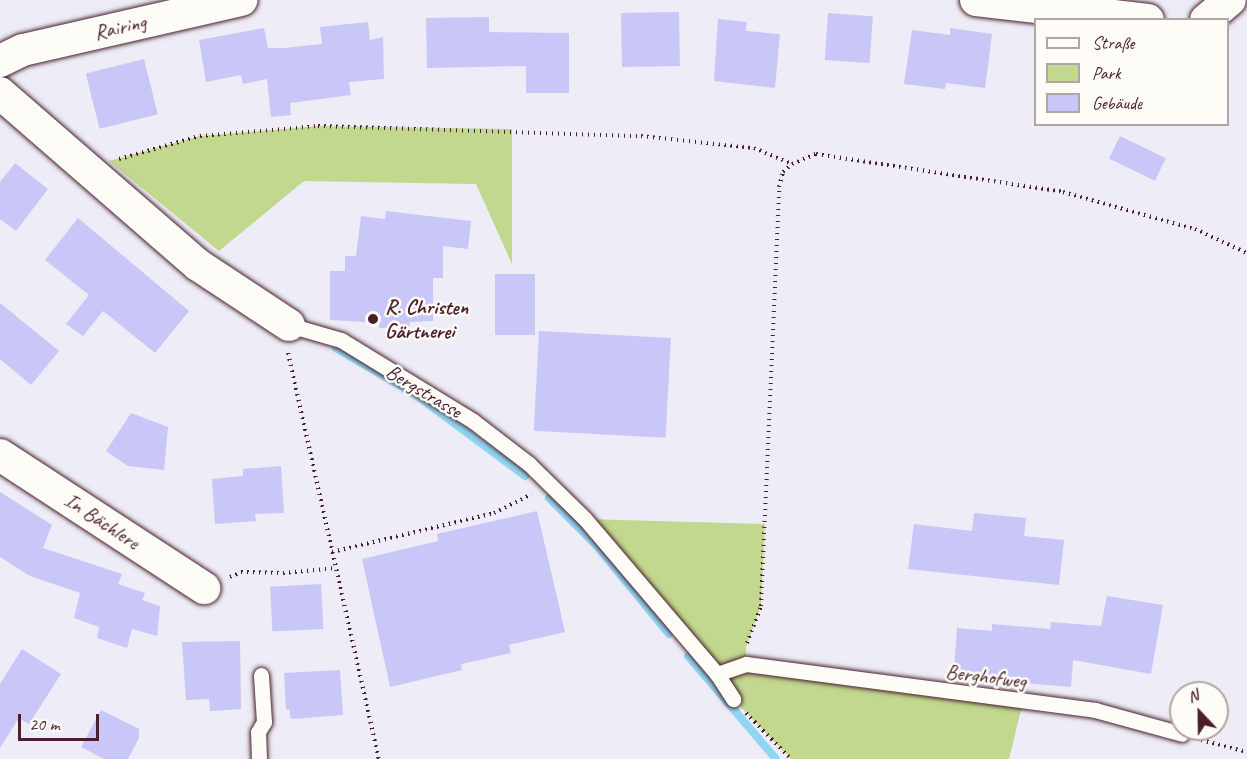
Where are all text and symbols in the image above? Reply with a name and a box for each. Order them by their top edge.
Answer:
street label: Rairing [92,9,148,45]
legend [1034,18,1229,126]
text: Straße [1092,32,1134,54]
text: Park [1092,62,1121,84]
text: Gebäude [1092,92,1142,114]
place label: R. Christen Gärtnerei [385,294,468,344]
marker: R. Christen Gärtnerei [366,312,380,326]
street label: Bergstrasse [382,359,466,423]
street label: In Bächlere [60,487,144,555]
street label: Berghofweg [944,659,1028,693]
north arrow [1169,681,1229,741]
text: N [1185,685,1201,707]
scale bar [21,702,102,740]
text: 20 m [29,713,60,735]

